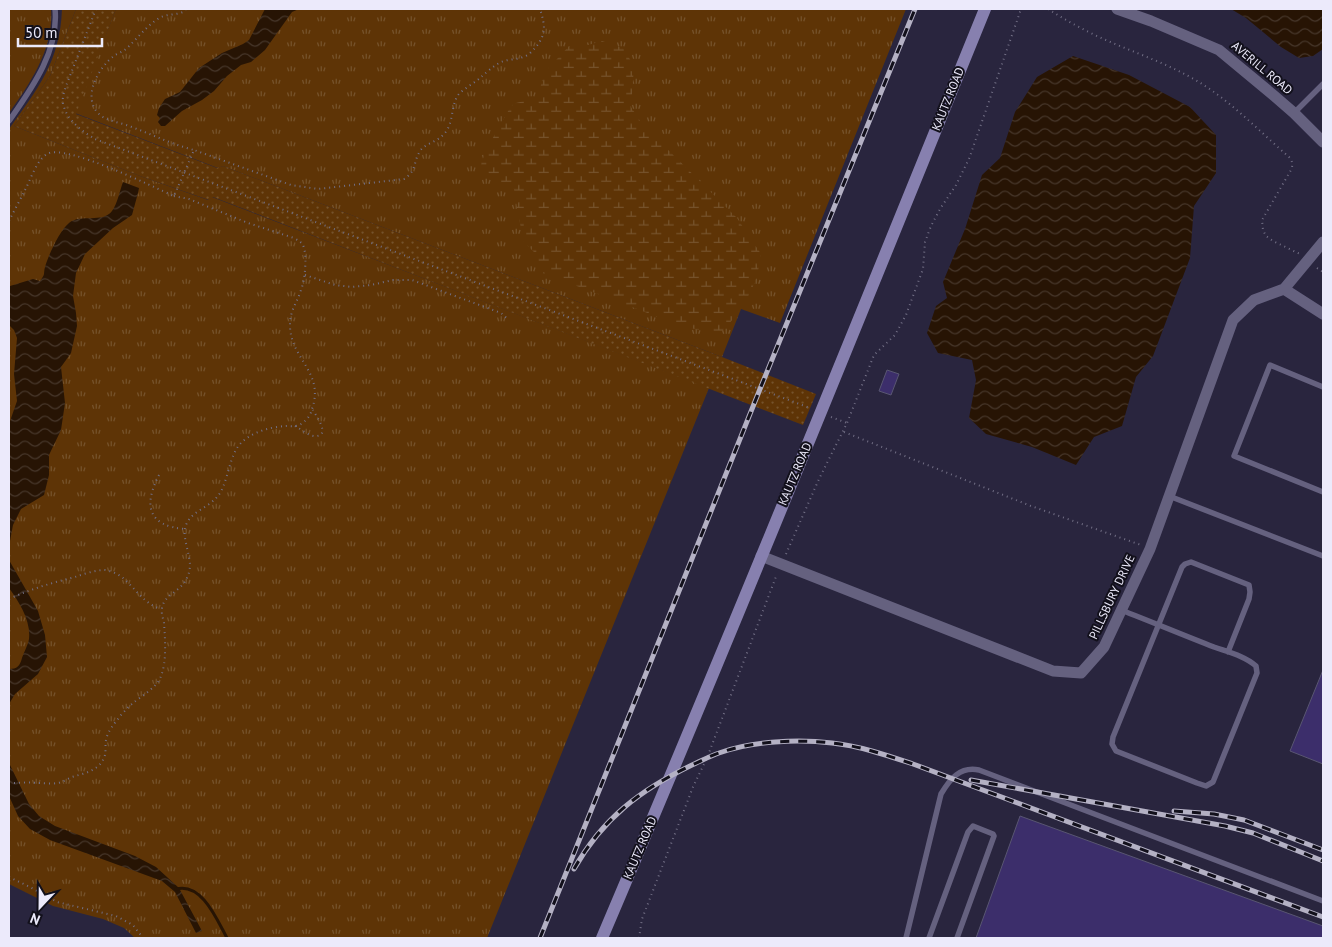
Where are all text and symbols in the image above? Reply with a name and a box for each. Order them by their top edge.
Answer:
scale bar [18,15,101,47]
text: 50 m [25,23,58,42]
street label: AVERILL ROAD [1229,38,1296,98]
street label: KAUTZ ROAD [928,65,967,133]
street label: KAUTZ ROAD [775,440,815,507]
street label: PILLSBURY DRIVE [1085,552,1138,641]
street label: KAUTZ ROAD [620,814,660,881]
north arrow [15,882,65,932]
text: N [27,909,43,929]

